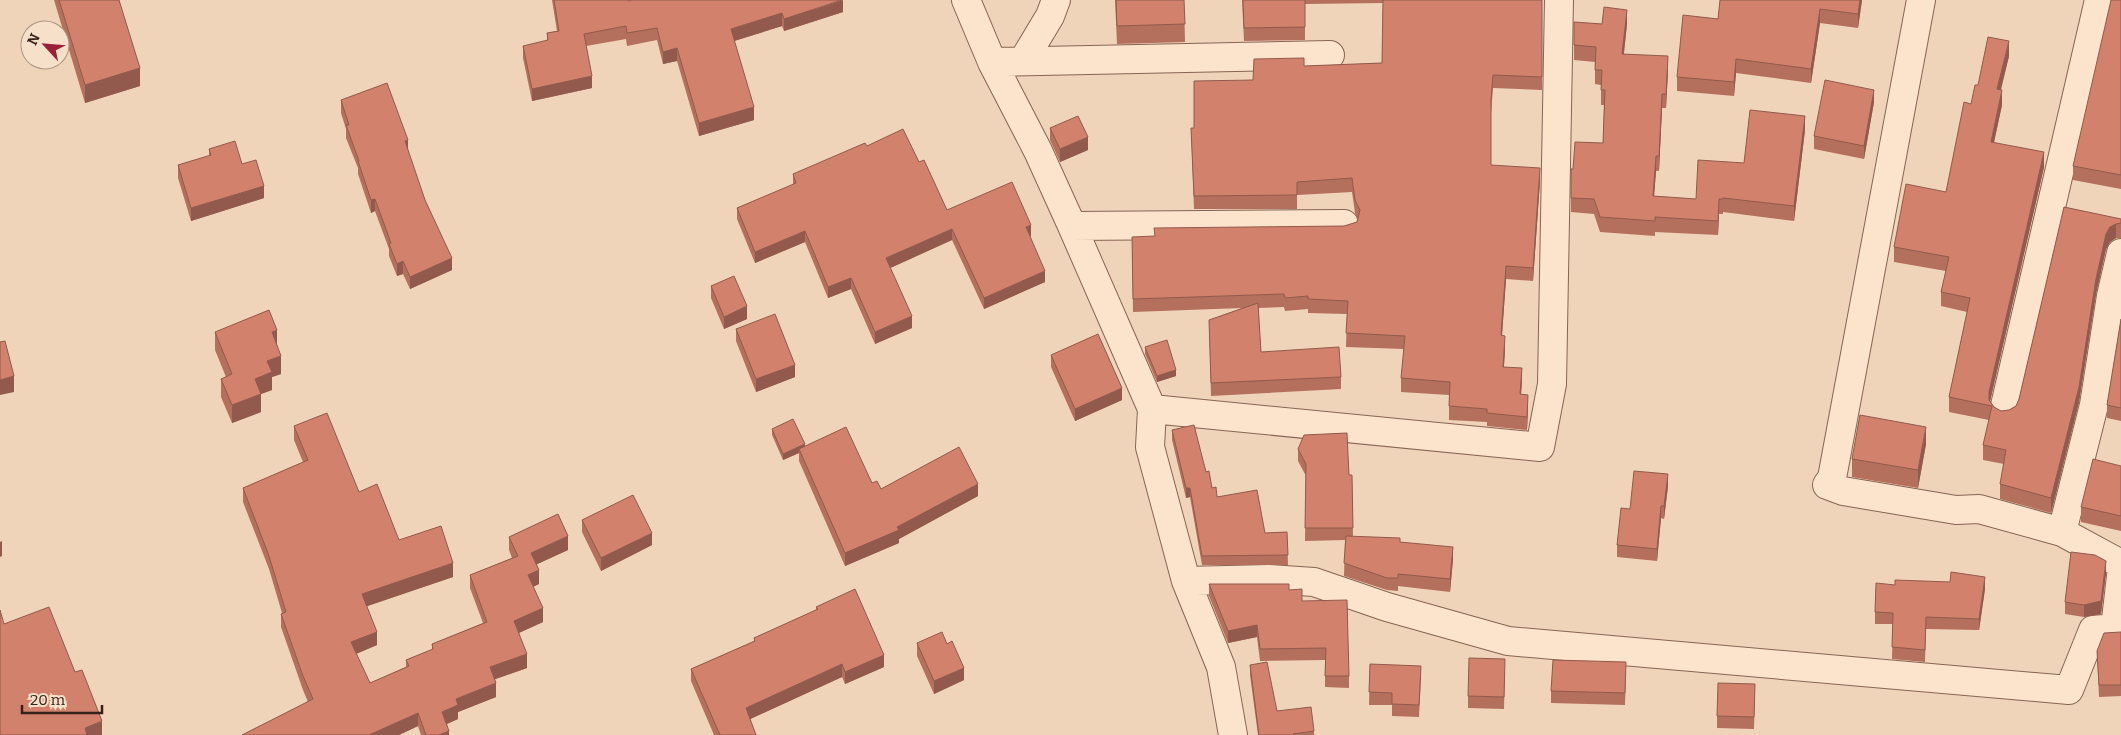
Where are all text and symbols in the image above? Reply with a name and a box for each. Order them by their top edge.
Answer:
north arrow [20,20,70,70]
text: N [24,31,44,48]
scale bar [22,682,102,714]
text: 20 m [30,691,66,709]

